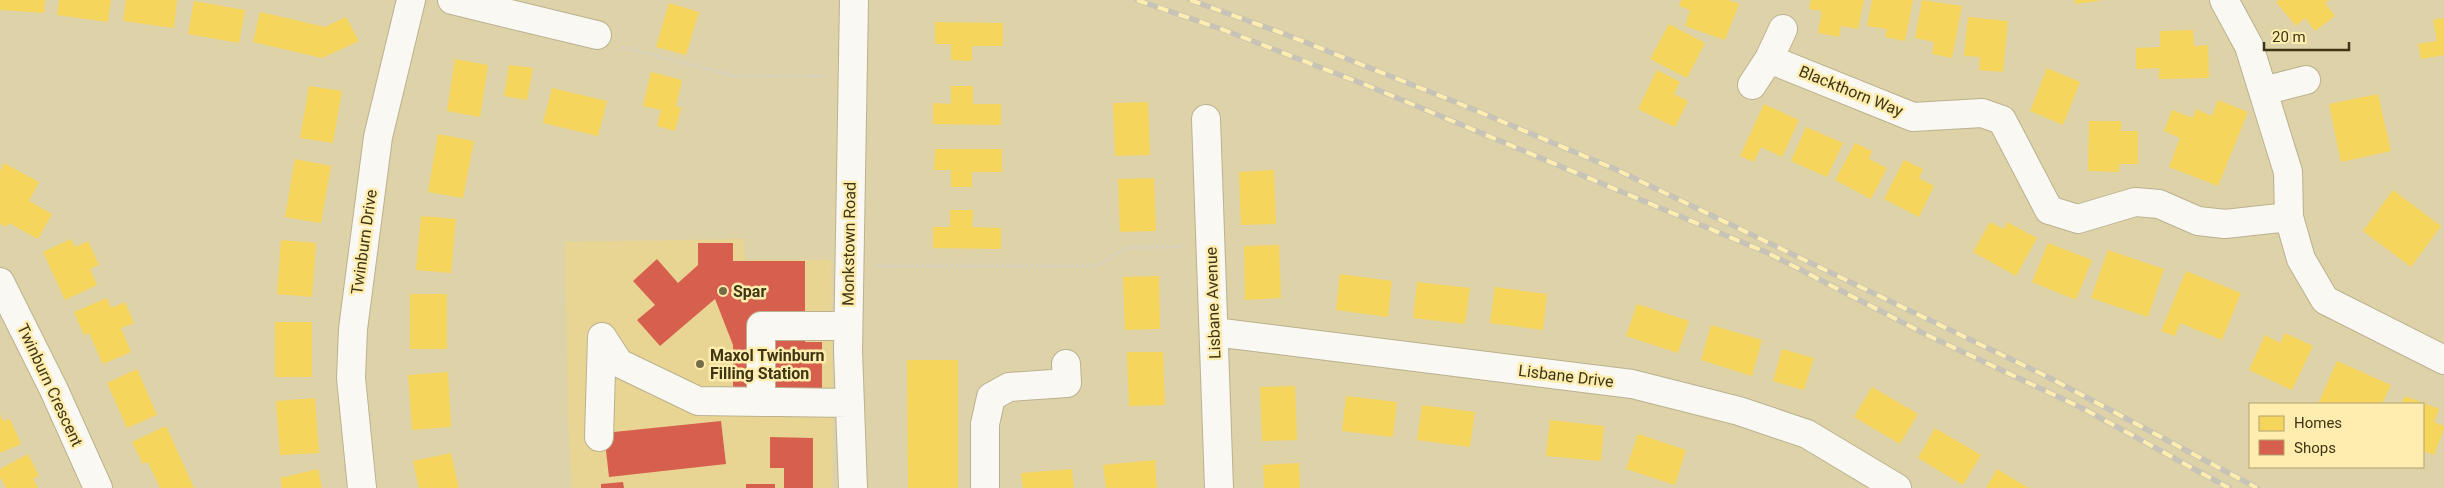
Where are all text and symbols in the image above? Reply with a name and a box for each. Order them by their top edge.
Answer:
scale bar [2264,20,2349,52]
text: 20 m [2272,28,2306,46]
street label: Blackthorn Way [1796,61,1906,121]
street label: Monkstown Road [838,182,860,306]
street label: Twinburn Drive [347,188,381,296]
street label: Lisbane Avenue [1202,247,1224,359]
place label: Spar [733,282,766,301]
marker: Spar [717,285,729,297]
street label: Twinburn Crescent [13,321,87,449]
place label: Maxol Twinburn Filling Station [710,346,825,383]
marker: Maxol Twinburn Filling Station [694,358,706,370]
street label: Lisbane Drive [1517,361,1615,391]
legend [2249,403,2424,468]
text: Homes [2294,414,2342,432]
text: Shops [2294,439,2336,457]

